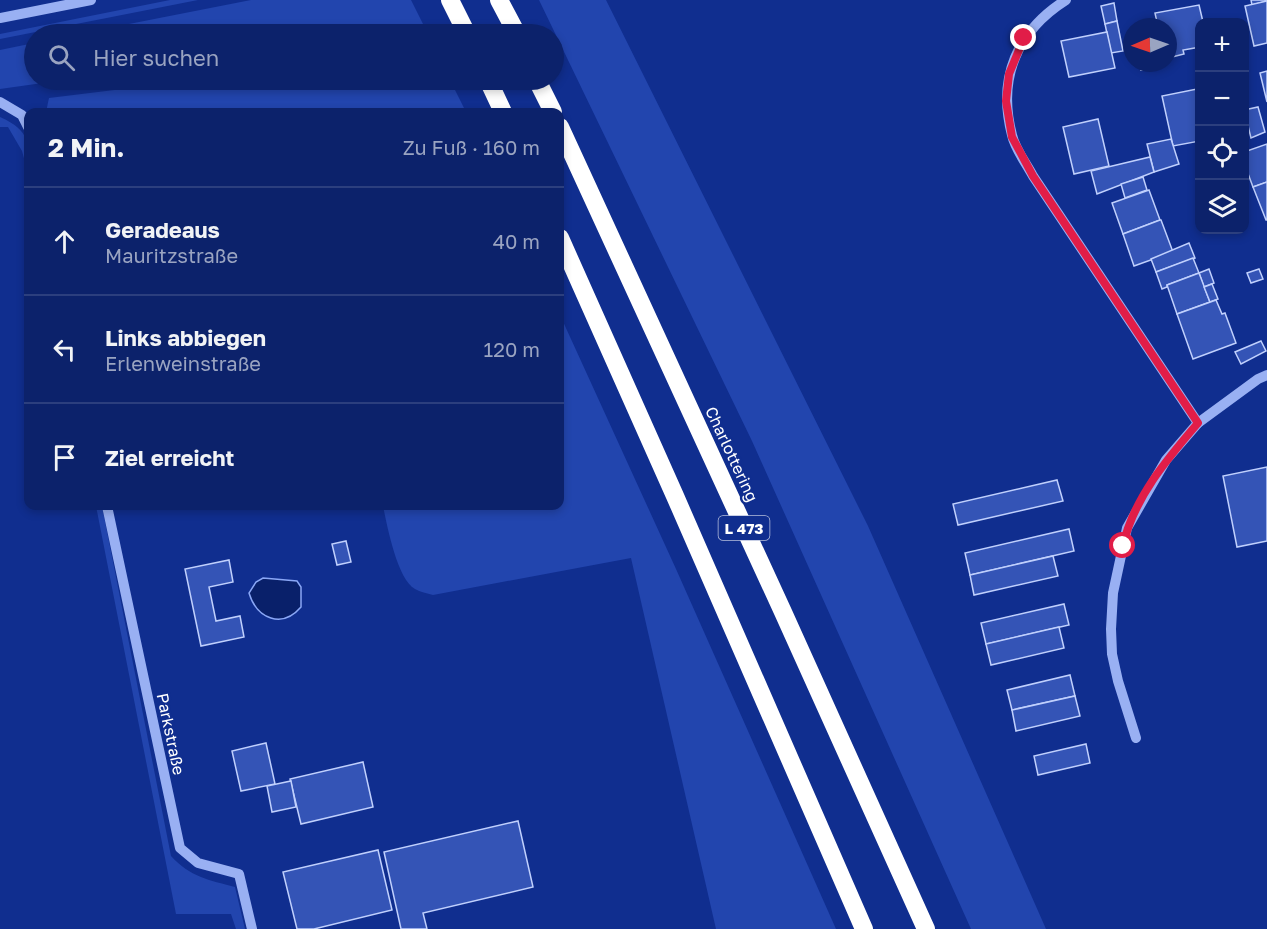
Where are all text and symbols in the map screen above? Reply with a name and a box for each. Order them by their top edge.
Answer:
north arrow [1123,18,1177,72]
map controls [1195,18,1249,234]
button: + [1195,18,1249,72]
search box [24,24,564,90]
route end [1010,24,1036,50]
icon: search [45,41,78,74]
text: Hier suchen [93,44,219,71]
button: − [1195,72,1249,126]
button: locate [1195,126,1249,180]
text: 2 Min. [48,132,125,163]
text: Zu Fuß · 160 m [403,135,540,159]
button: layers [1195,180,1249,234]
text: Geradeaus [105,216,220,243]
icon: ahead [48,225,81,258]
text: 40 m [493,229,540,253]
text: Mauritzstraße [105,243,238,267]
text: Links abbiegen [105,324,266,351]
icon: left [48,333,81,366]
text: 120 m [484,337,540,361]
text: Erlenweinstraße [105,351,261,375]
street label: Charlottering [701,403,763,505]
icon: arrive [48,441,81,474]
text: Ziel erreicht [105,444,234,471]
road number: L 473 [718,516,770,540]
route start [1109,532,1135,558]
street label: Parkstraße [153,691,189,777]

